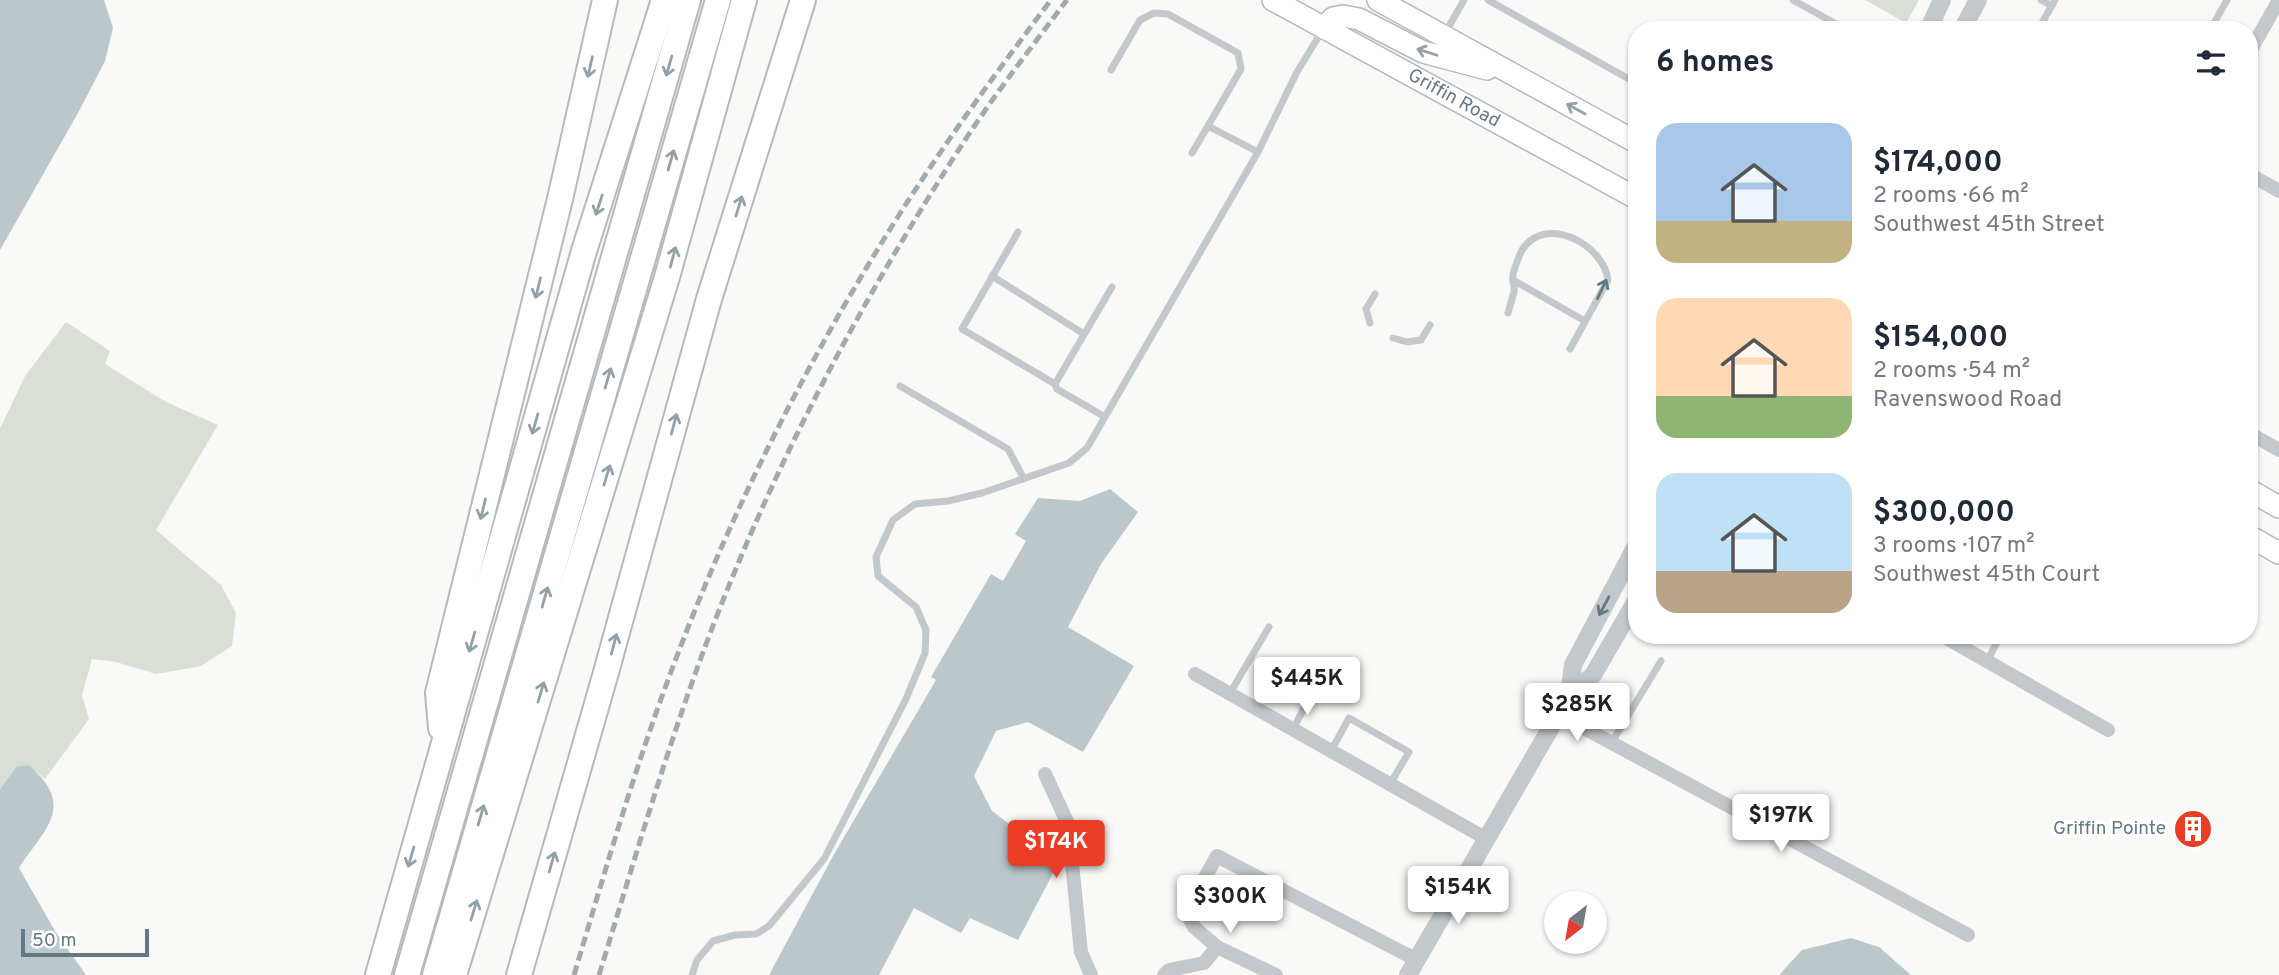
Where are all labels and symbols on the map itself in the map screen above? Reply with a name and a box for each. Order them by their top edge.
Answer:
one-way arrow [1416,45,1438,58]
one-way arrow [661,54,674,76]
one-way arrow [583,55,596,78]
street label: Griffin Road [1403,64,1504,134]
one-way arrow [1567,102,1587,116]
one-way arrow [666,149,679,171]
one-way arrow [592,194,604,216]
one-way arrow [733,195,746,217]
one-way arrow [667,246,680,269]
one-way arrow [531,276,544,299]
one-way arrow [1596,279,1609,300]
one-way arrow [602,368,615,390]
one-way arrow [527,412,540,434]
one-way arrow [669,413,682,435]
one-way arrow [602,464,615,486]
one-way arrow [476,497,489,520]
one-way arrow [539,586,552,608]
one-way arrow [1597,596,1611,616]
one-way arrow [464,631,477,653]
one-way arrow [608,633,621,655]
pin: $445K [1258,658,1356,717]
one-way arrow [535,681,548,703]
pin: $285K [1528,684,1626,743]
pin: $197K [1732,794,1830,854]
one-way arrow [476,805,489,827]
building icon: Griffin Pointe [2172,808,2214,850]
place label: Griffin Pointe [2053,817,2166,841]
pin: $174K [1007,820,1105,880]
one-way arrow [404,845,417,868]
one-way arrow [546,852,559,874]
pin: $154K [1409,866,1507,926]
pin: $300K [1181,876,1279,935]
north arrow [1544,891,1606,954]
one-way arrow [469,899,482,921]
scale bar [21,926,149,958]

